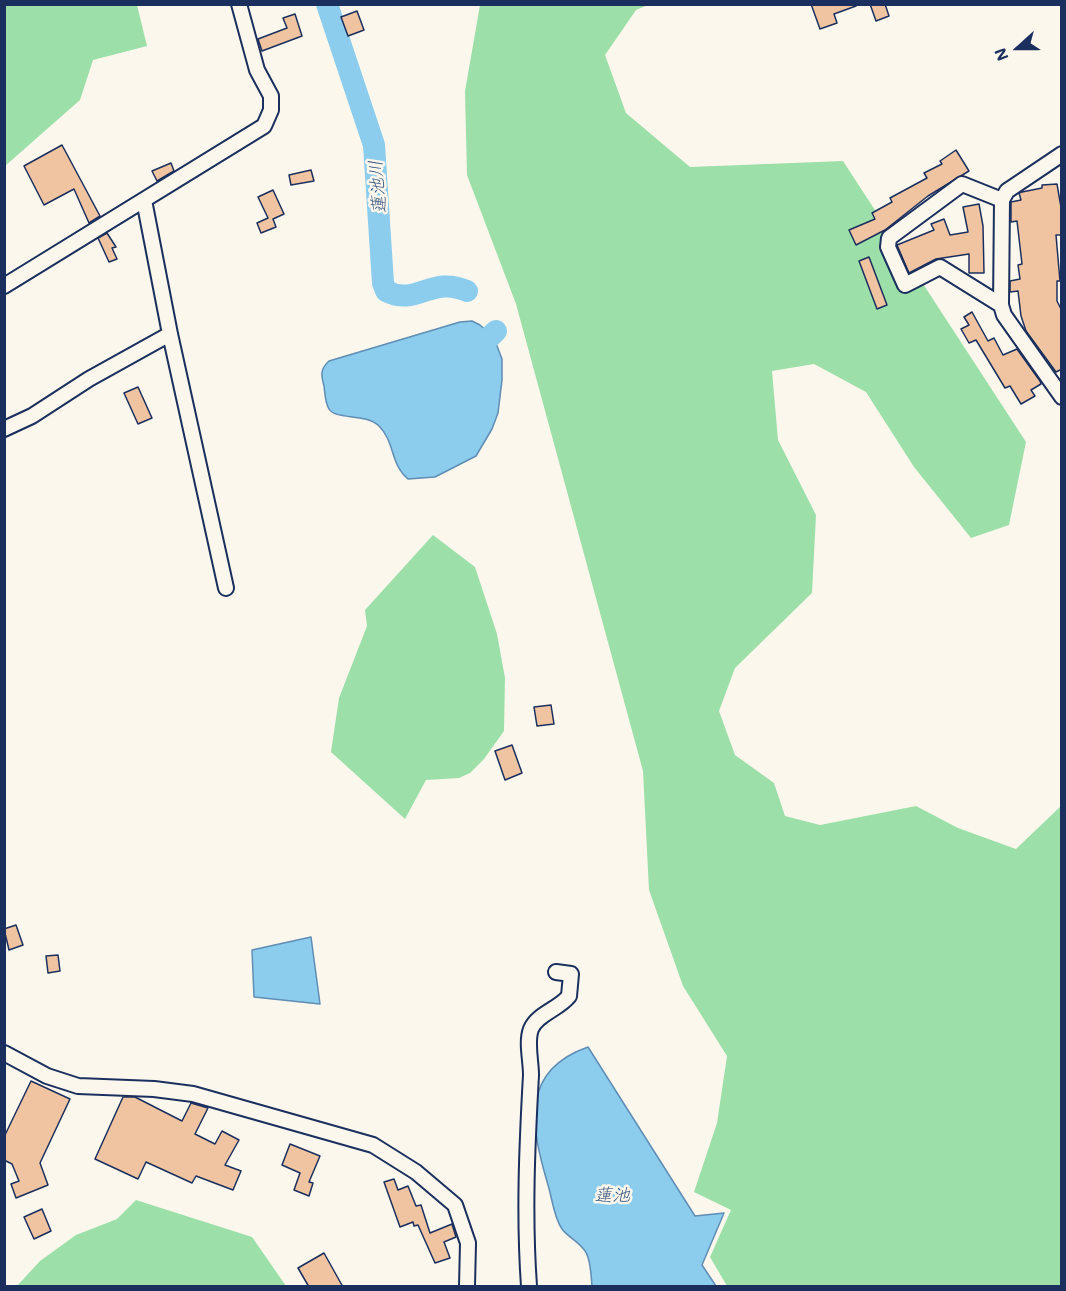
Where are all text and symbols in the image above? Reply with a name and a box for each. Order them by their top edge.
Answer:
north arrow [988,18,1048,78]
text: N [989,45,1013,64]
water label: 蓮池川 [365,159,391,215]
water label: 蓮池 [594,1184,630,1206]

